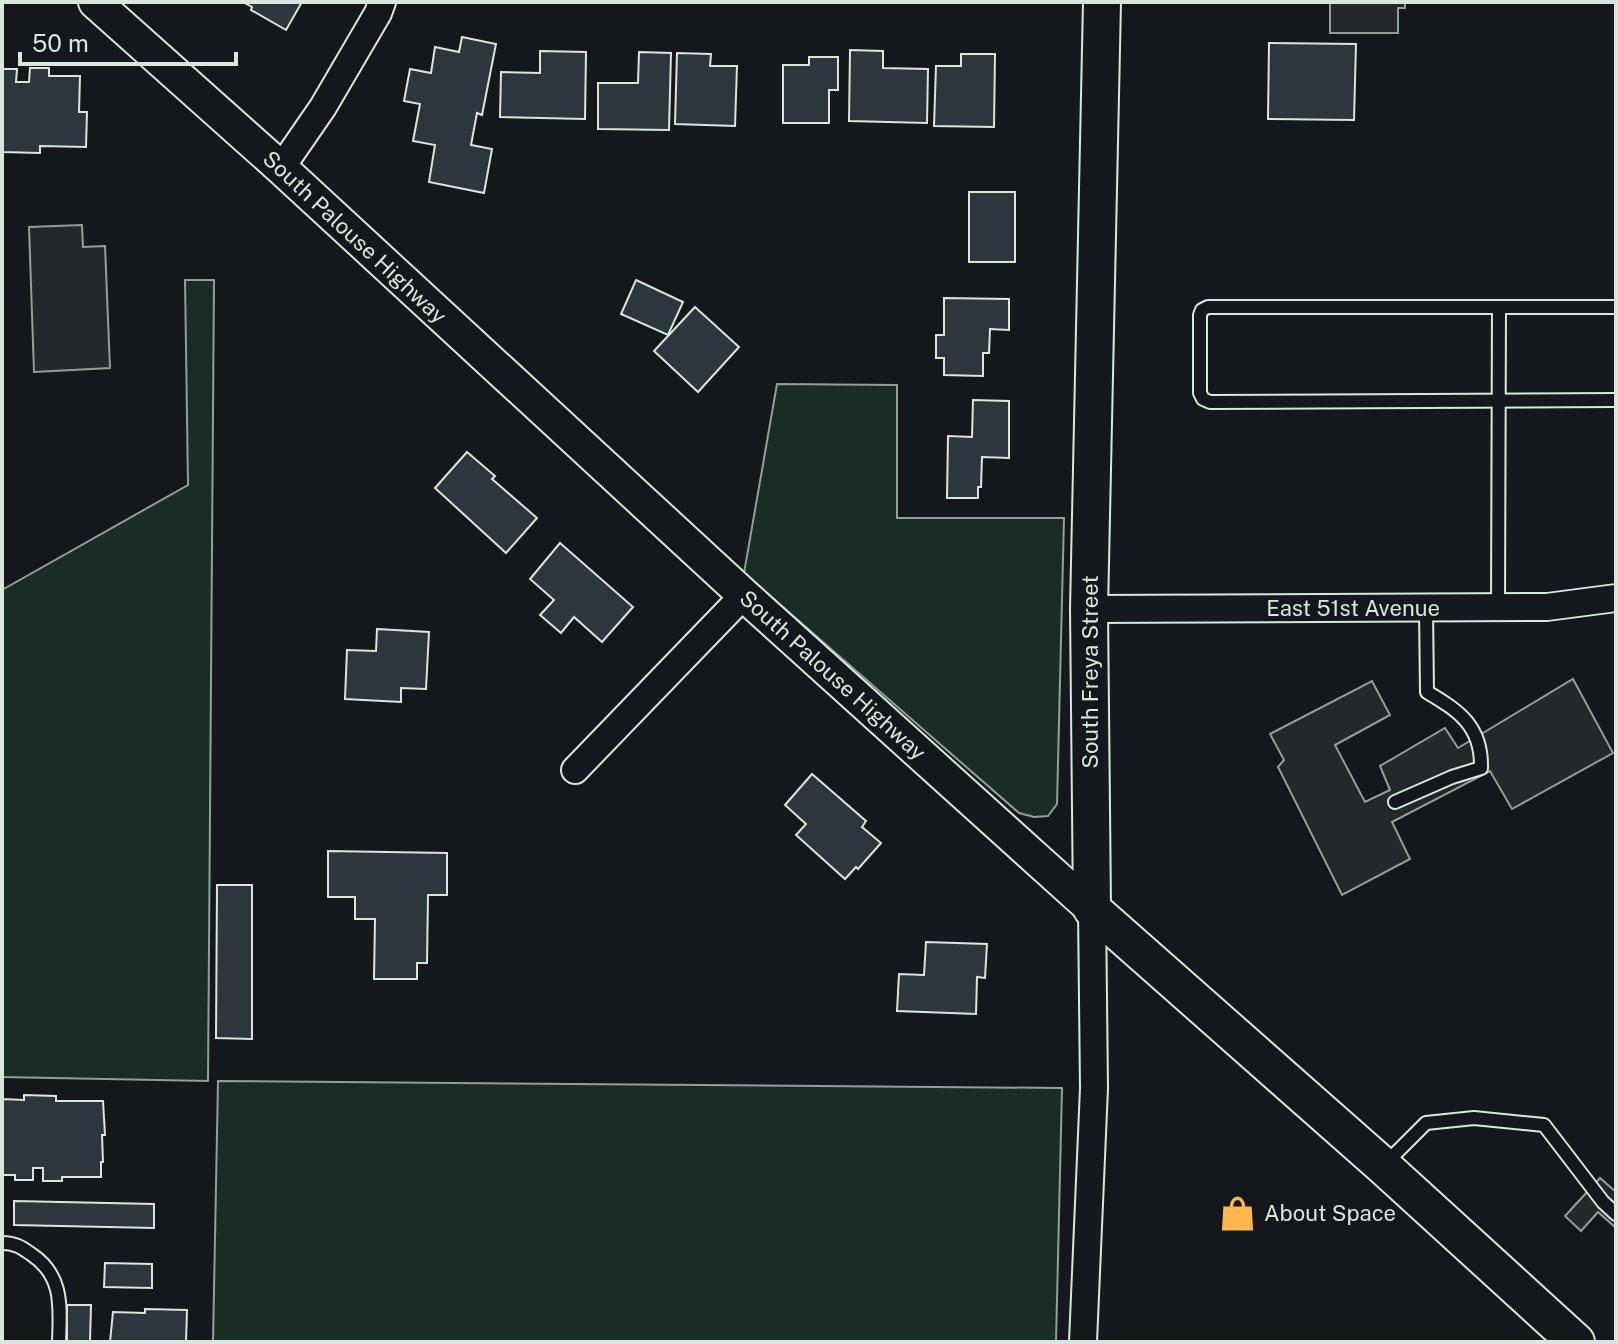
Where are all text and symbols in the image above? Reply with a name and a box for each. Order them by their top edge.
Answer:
scale bar [20,16,236,66]
text: 50 m [32,29,89,57]
street label: South Palouse Highway [258,145,452,329]
street label: South Freya Street [1077,575,1103,769]
street label: South Palouse Highway [735,585,932,766]
street label: East 51st Avenue [1266,595,1440,621]
shop icon: About Space [1219,1194,1257,1232]
place label: About Space [1264,1200,1396,1226]

